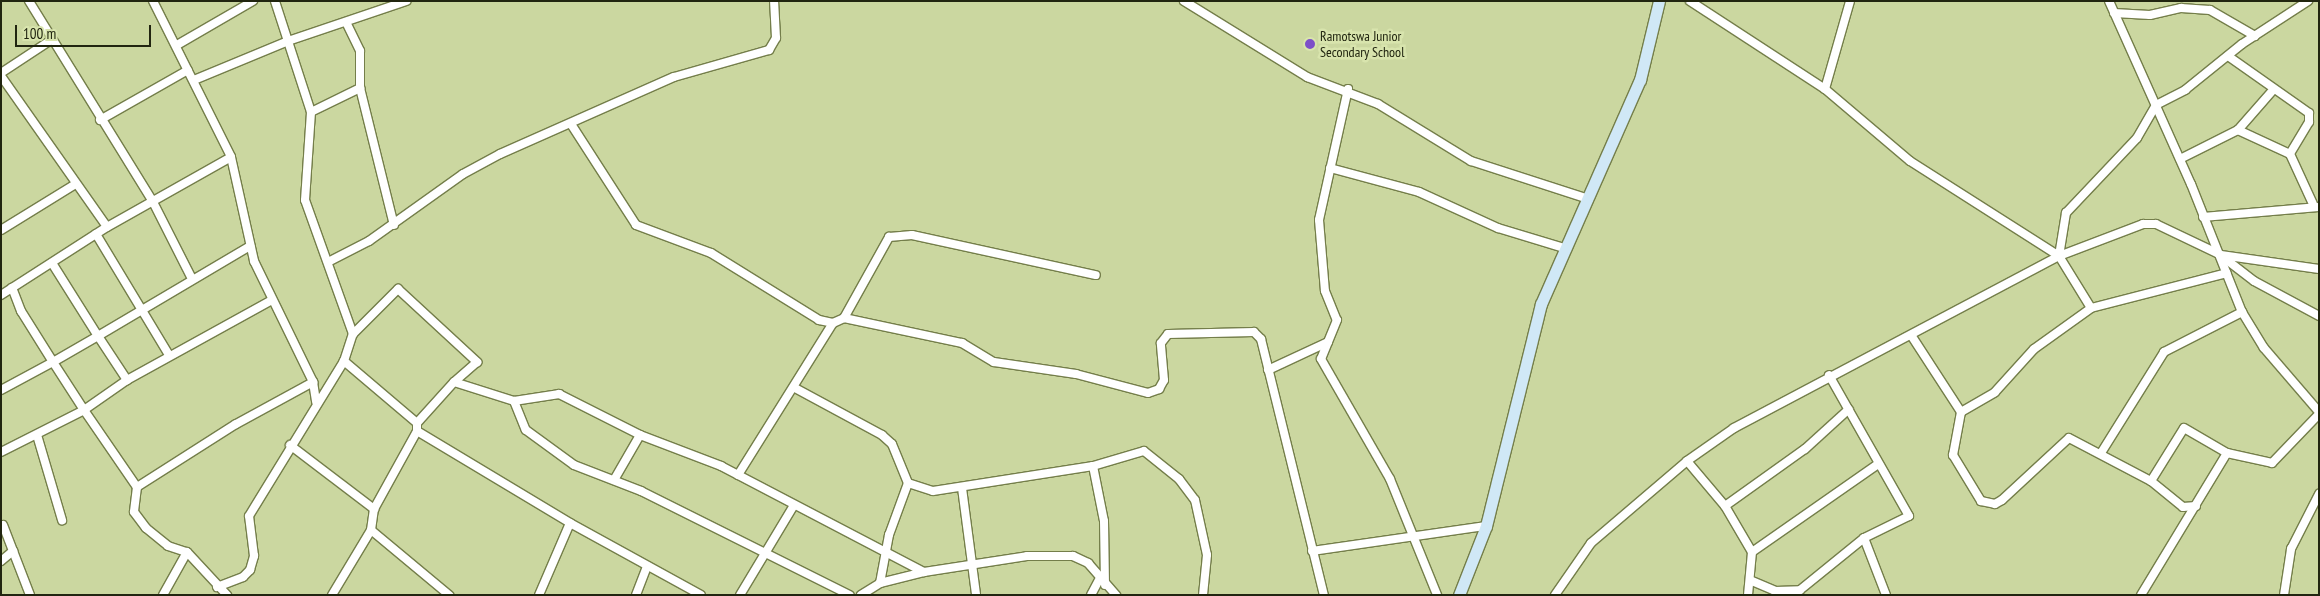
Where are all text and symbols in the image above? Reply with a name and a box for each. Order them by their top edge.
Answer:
scale bar [18,15,154,47]
text: 100 m [23,24,56,43]
place label: Ramotswa Junior Secondary School [1320,28,1405,60]
marker: Ramotswa Junior Secondary School [1304,38,1316,50]

